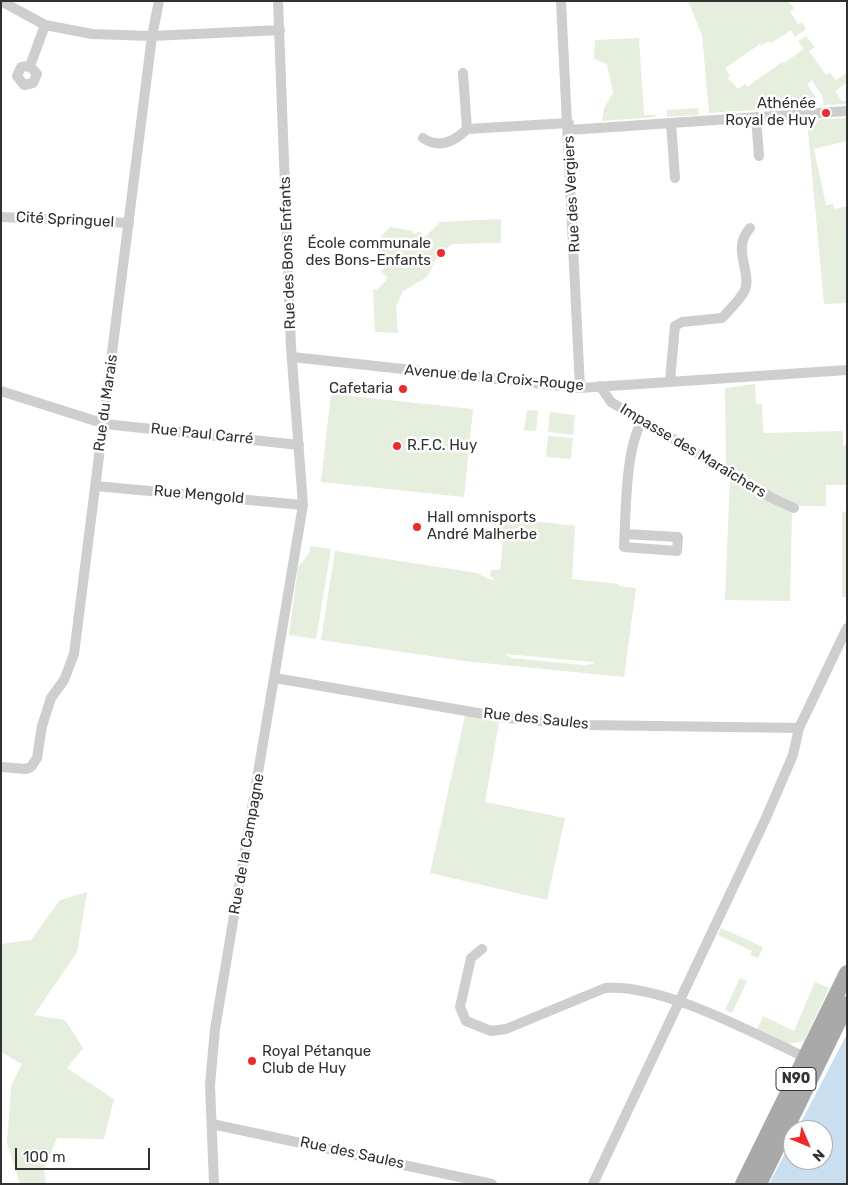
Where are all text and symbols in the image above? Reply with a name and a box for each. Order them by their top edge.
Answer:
place label: Athénée Royal de Huy [725,95,816,130]
marker: Athénée Royal de Huy [820,107,832,119]
street label: Rue des Vergiers [560,135,584,253]
street label: Rue des Bons Enfants [276,176,300,330]
street label: Cité Springuel [15,208,115,232]
place label: École communale des Bons-Enfants [305,235,431,270]
marker: École communale des Bons-Enfants [435,247,447,259]
street label: Rue du Marais [90,353,122,453]
street label: Avenue de la Croix-Rouge [404,361,584,395]
place label: Cafetaria [329,380,393,398]
marker: Cafetaria [397,383,409,395]
street label: Impasse des Maraîchers [617,400,769,502]
street label: Rue Paul Carré [150,420,254,448]
place label: R.F.C. Huy [407,437,477,455]
marker: R.F.C. Huy [391,440,403,452]
street label: Rue Mengold [153,482,245,508]
place label: Hall omnisports André Malherbe [427,509,537,544]
marker: Hall omnisports André Malherbe [411,521,423,533]
street label: Rue des Saules [482,705,590,733]
street label: Rue de la Campagne [226,772,268,916]
place label: Royal Pétanque Club de Huy [262,1043,371,1078]
marker: Royal Pétanque Club de Huy [246,1055,258,1067]
road number: N90 [776,1068,816,1090]
north arrow [783,1120,833,1170]
street label: Rue des Saules [298,1133,406,1173]
scale bar [18,1138,152,1170]
text: N [809,1146,828,1165]
text: 100 m [23,1148,65,1166]

